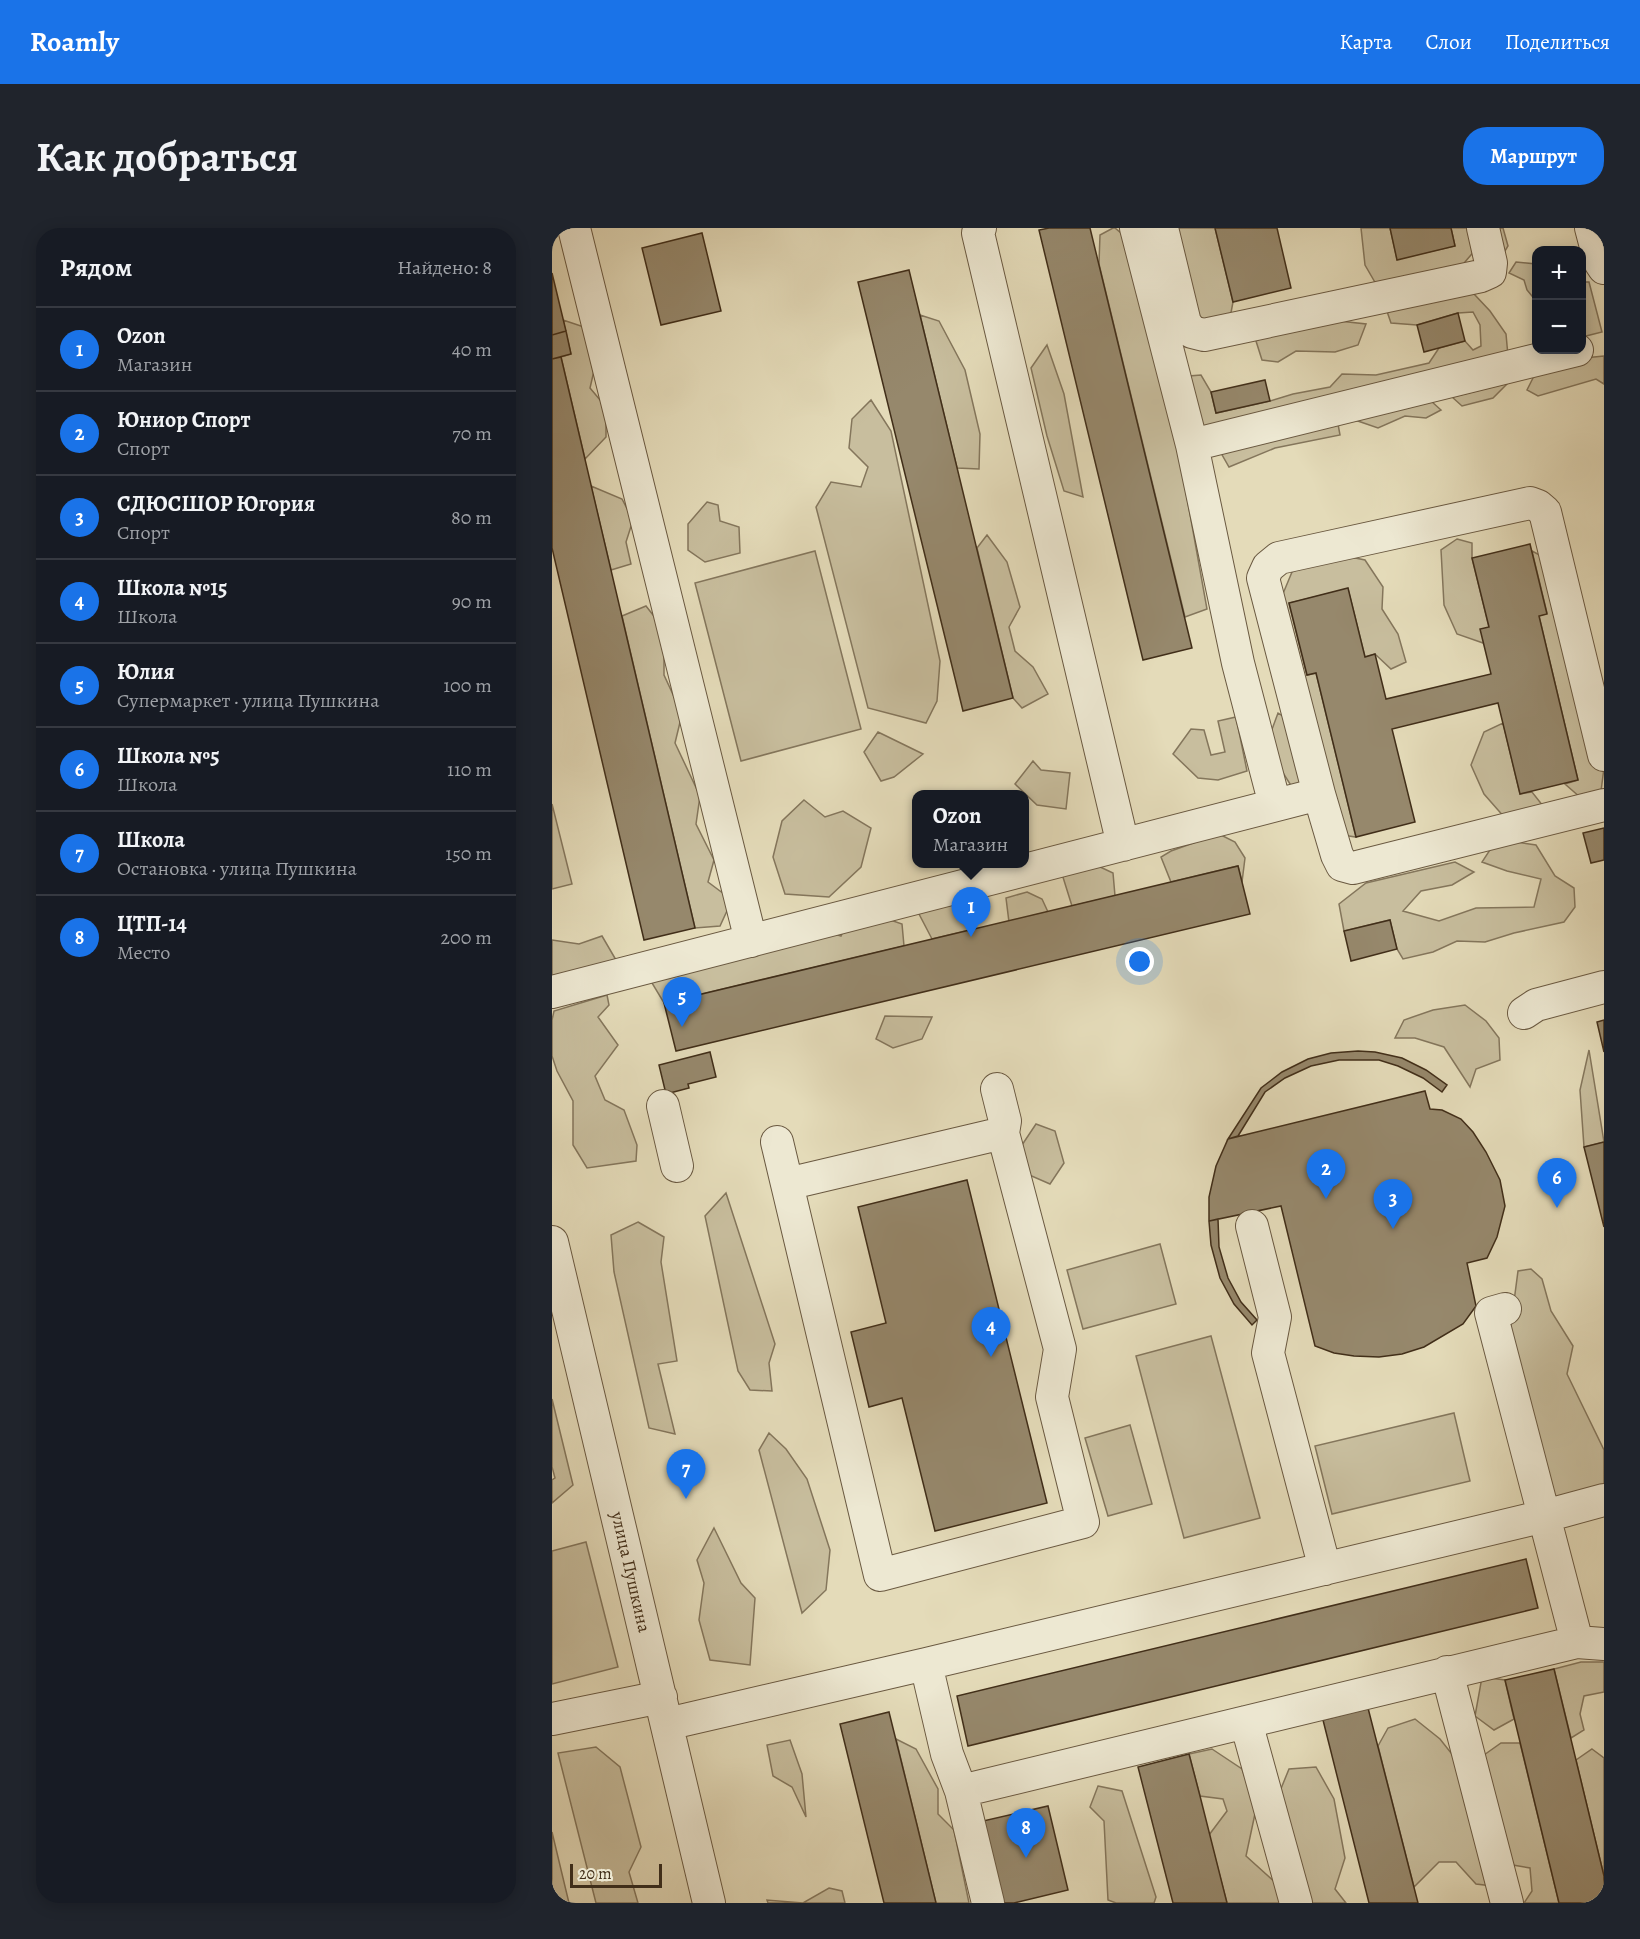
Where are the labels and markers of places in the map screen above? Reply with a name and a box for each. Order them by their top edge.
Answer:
pin: 1 [952,888,990,937]
pin: 5 [662,978,702,1027]
pin: 2 [1306,1150,1346,1199]
pin: 6 [1538,1158,1576,1208]
pin: 3 [1374,1180,1412,1229]
pin: 4 [972,1308,1010,1357]
pin: 7 [666,1450,706,1499]
pin: 8 [1006,1808,1046,1858]

